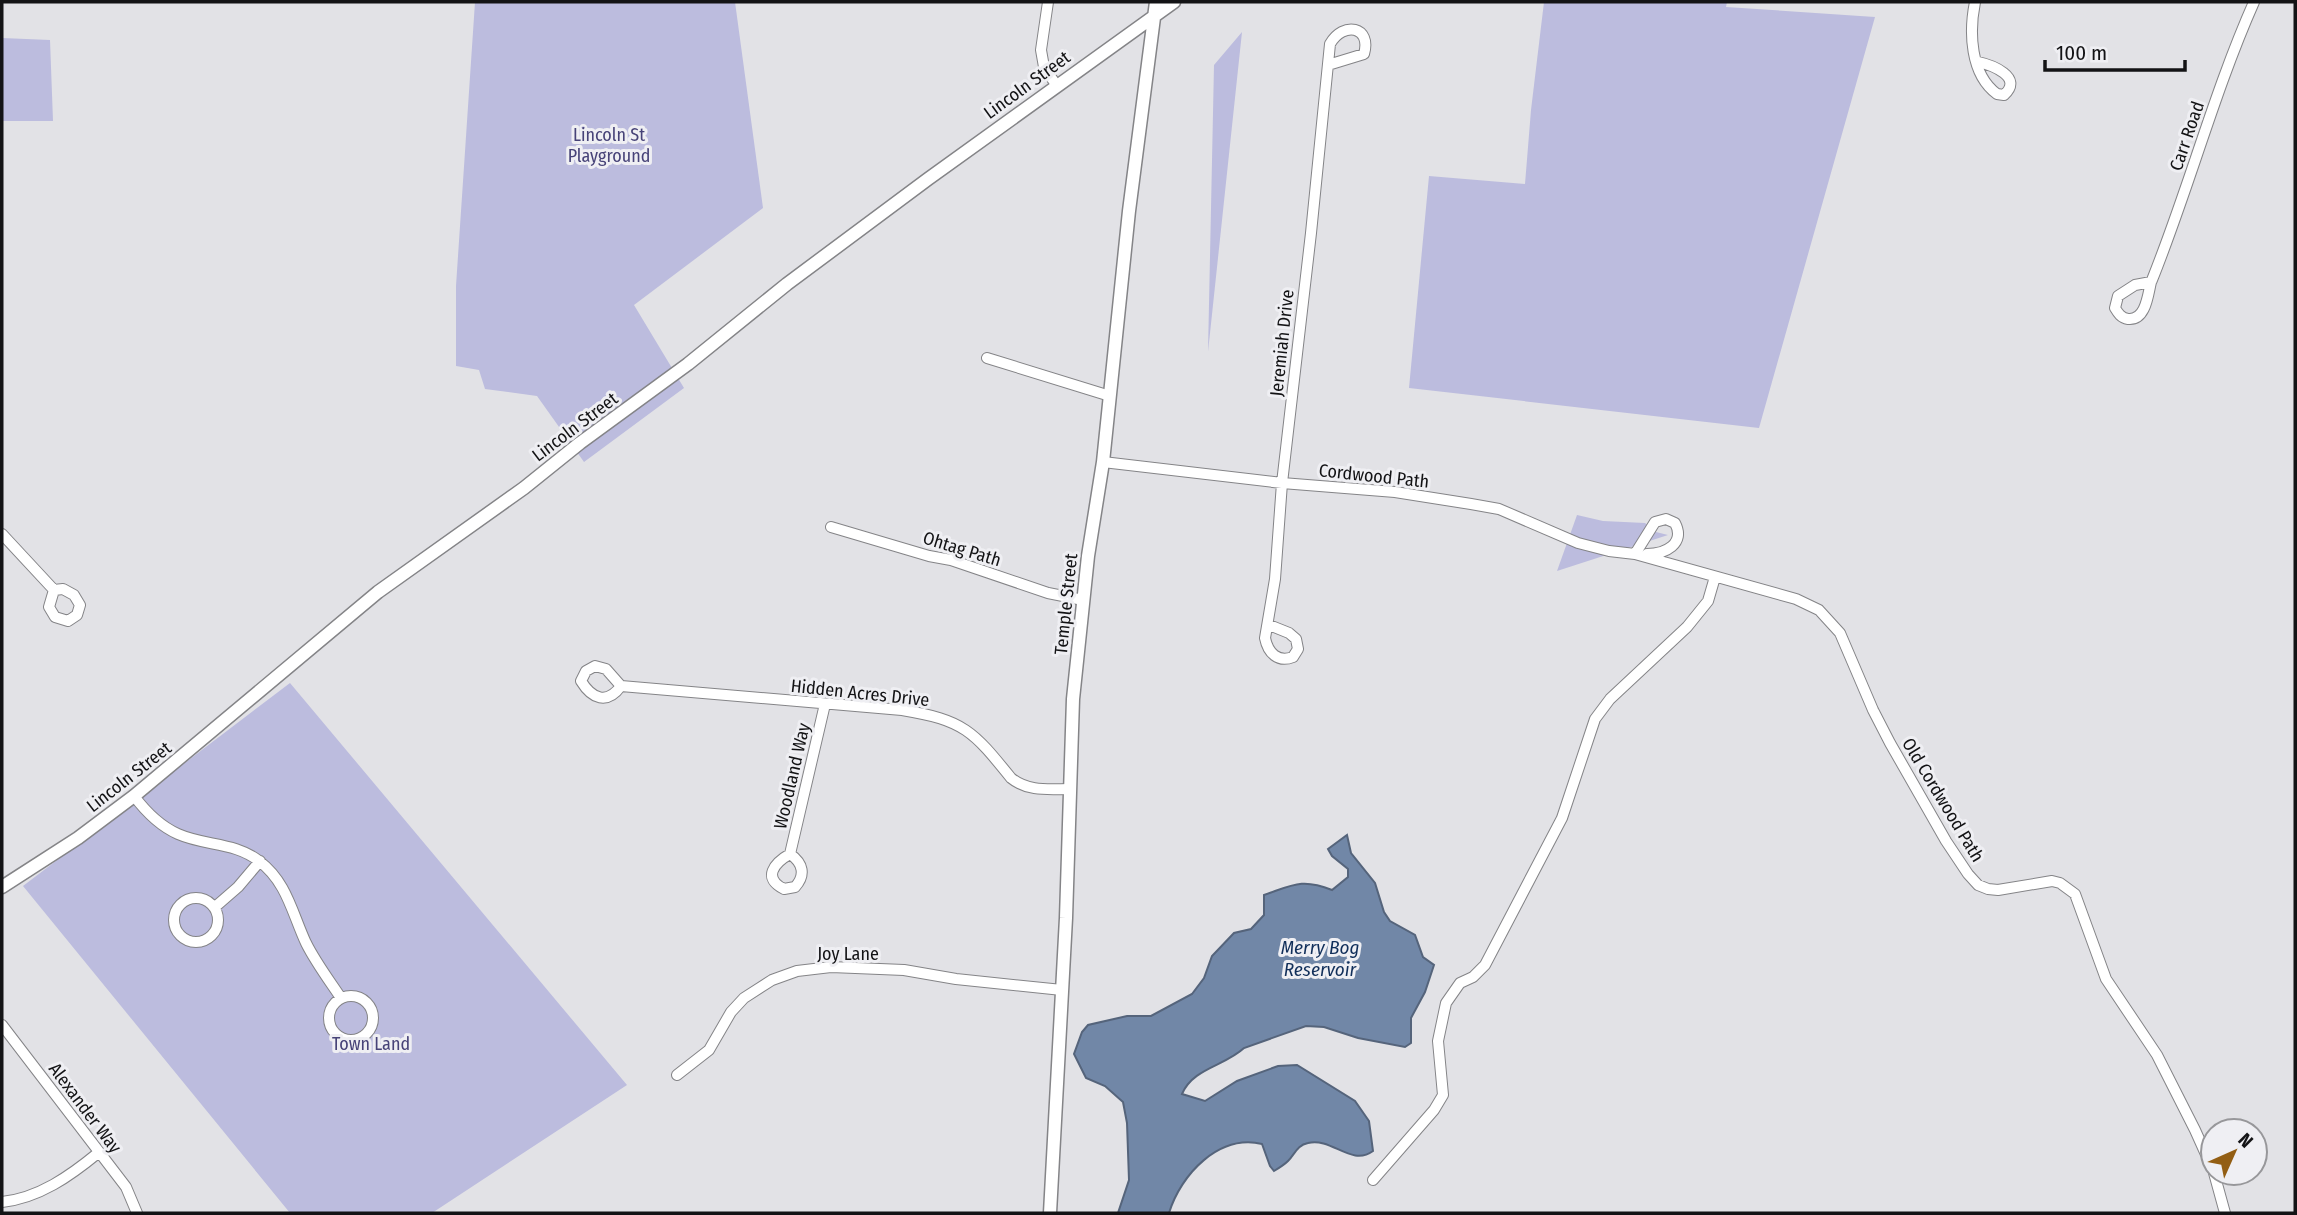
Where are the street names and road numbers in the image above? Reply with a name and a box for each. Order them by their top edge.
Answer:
street label: Lincoln Street [979,46,1075,124]
street label: Carr Road [2165,98,2209,174]
street label: Jeremiah Drive [1265,288,1299,398]
street label: Lincoln Street [528,388,622,466]
street label: Cordwood Path [1318,459,1430,493]
street label: Ohtag Path [920,527,1004,571]
street label: Temple Street [1050,552,1082,656]
street label: Hidden Acres Drive [790,675,930,711]
street label: Woodland Way [769,721,815,831]
street label: Old Cordwood Path [1897,734,1989,866]
street label: Lincoln Street [82,737,176,817]
street label: Joy Lane [817,943,879,965]
street label: Alexander Way [44,1059,126,1157]

